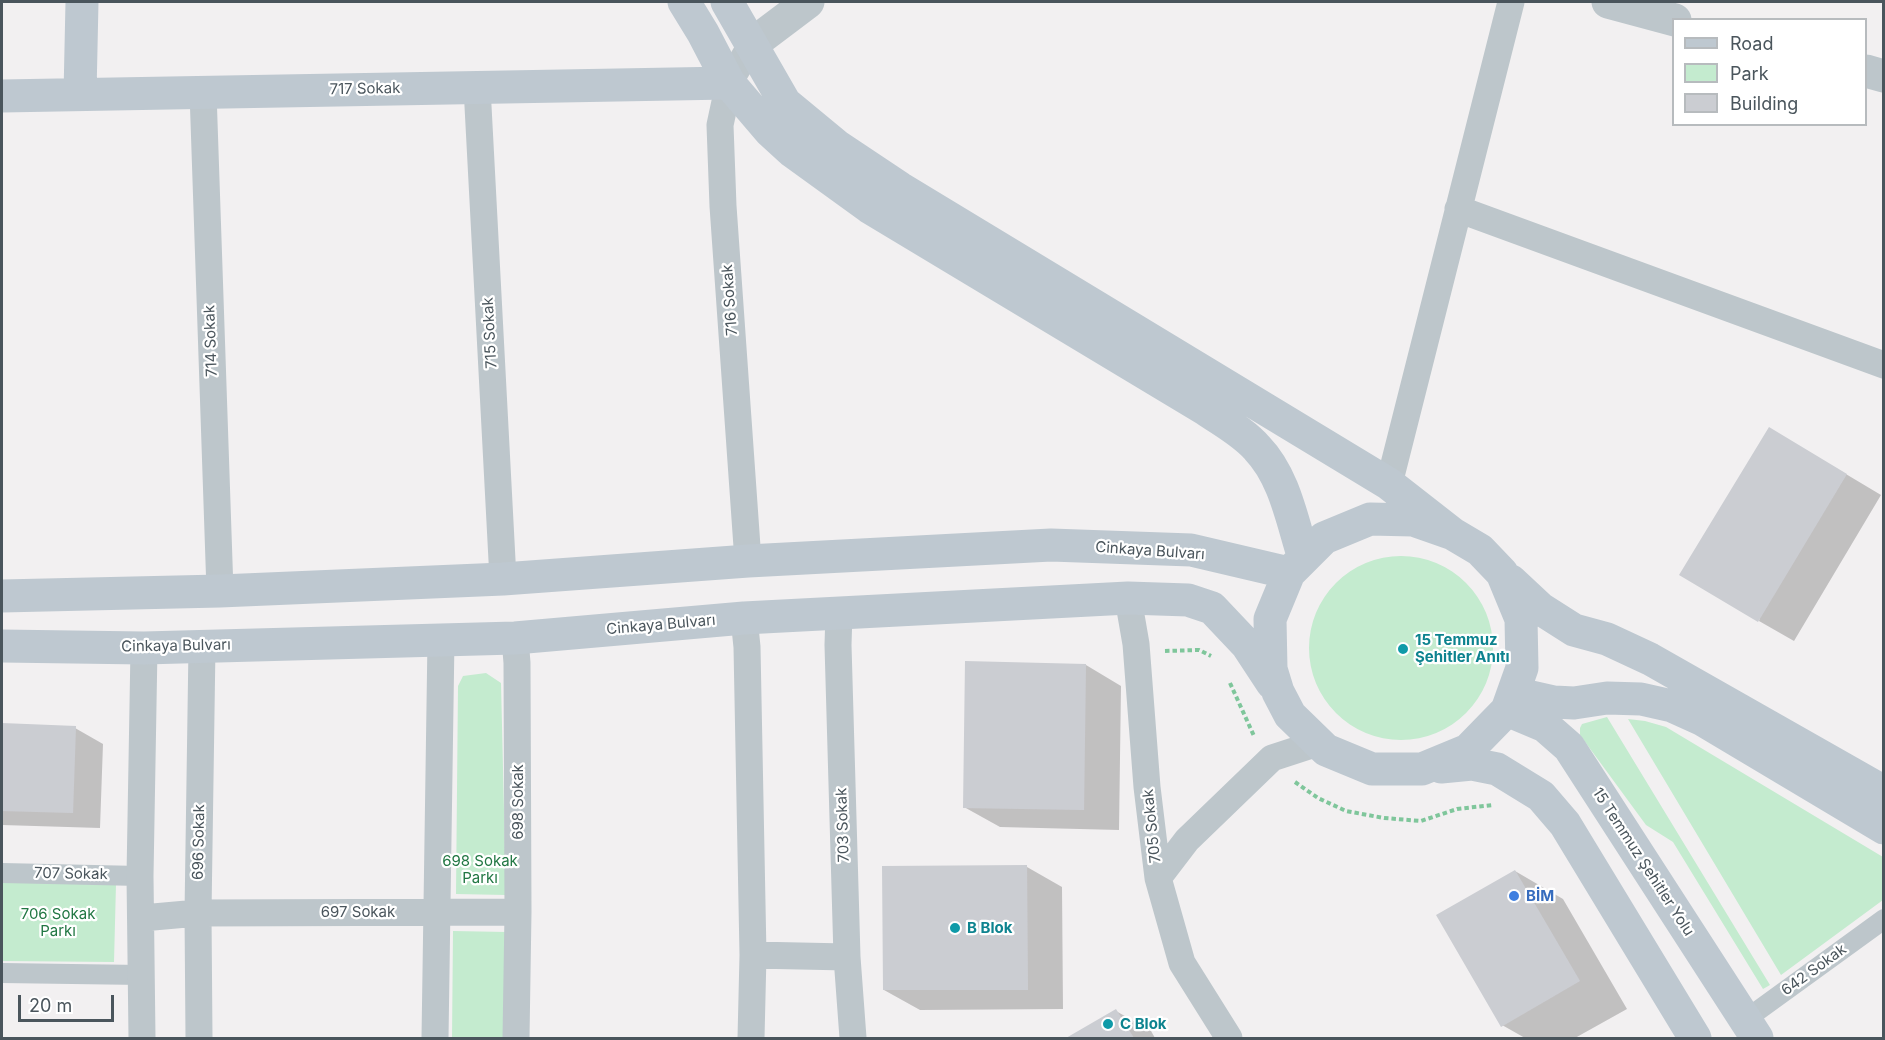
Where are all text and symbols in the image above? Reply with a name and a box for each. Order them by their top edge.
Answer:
legend [1672,18,1867,126]
text: Road [1730,33,1773,54]
text: Park [1730,63,1769,84]
street label: 717 Sokak [329,79,401,99]
text: Building [1730,93,1798,114]
street label: 716 Sokak [719,264,741,336]
street label: 715 Sokak [479,297,501,369]
street label: 714 Sokak [201,305,221,377]
street label: Cinkaya Bulvarı [1095,538,1205,564]
street label: Cinkaya Bulvarı [606,611,716,639]
place label: 15 Temmuz Şehitler Anıtı [1415,631,1510,666]
street label: Cinkaya Bulvarı [121,636,231,656]
marker: 15 Temmuz Şehitler Anıtı [1396,642,1410,656]
street label: 698 Sokak [509,764,527,840]
street label: 15 Temmuz Şehitler Yolu [1588,785,1698,939]
street label: 703 Sokak [833,787,853,863]
street label: 705 Sokak [1139,788,1165,864]
street label: 696 Sokak [189,804,209,880]
park label: 698 Sokak Parkı [442,852,518,887]
street label: 707 Sokak [34,864,108,884]
place label: BİM [1526,887,1554,905]
marker: BİM [1507,889,1521,903]
street label: 697 Sokak [321,903,395,921]
park label: 706 Sokak Parkı [21,905,95,940]
place label: B Blok [967,919,1012,937]
marker: B Blok [948,921,962,935]
street label: 642 Sokak [1778,940,1850,1000]
scale bar [21,983,117,1021]
text: 20 m [29,995,72,1016]
place label: C Blok [1120,1015,1167,1033]
marker: C Blok [1101,1017,1115,1031]

